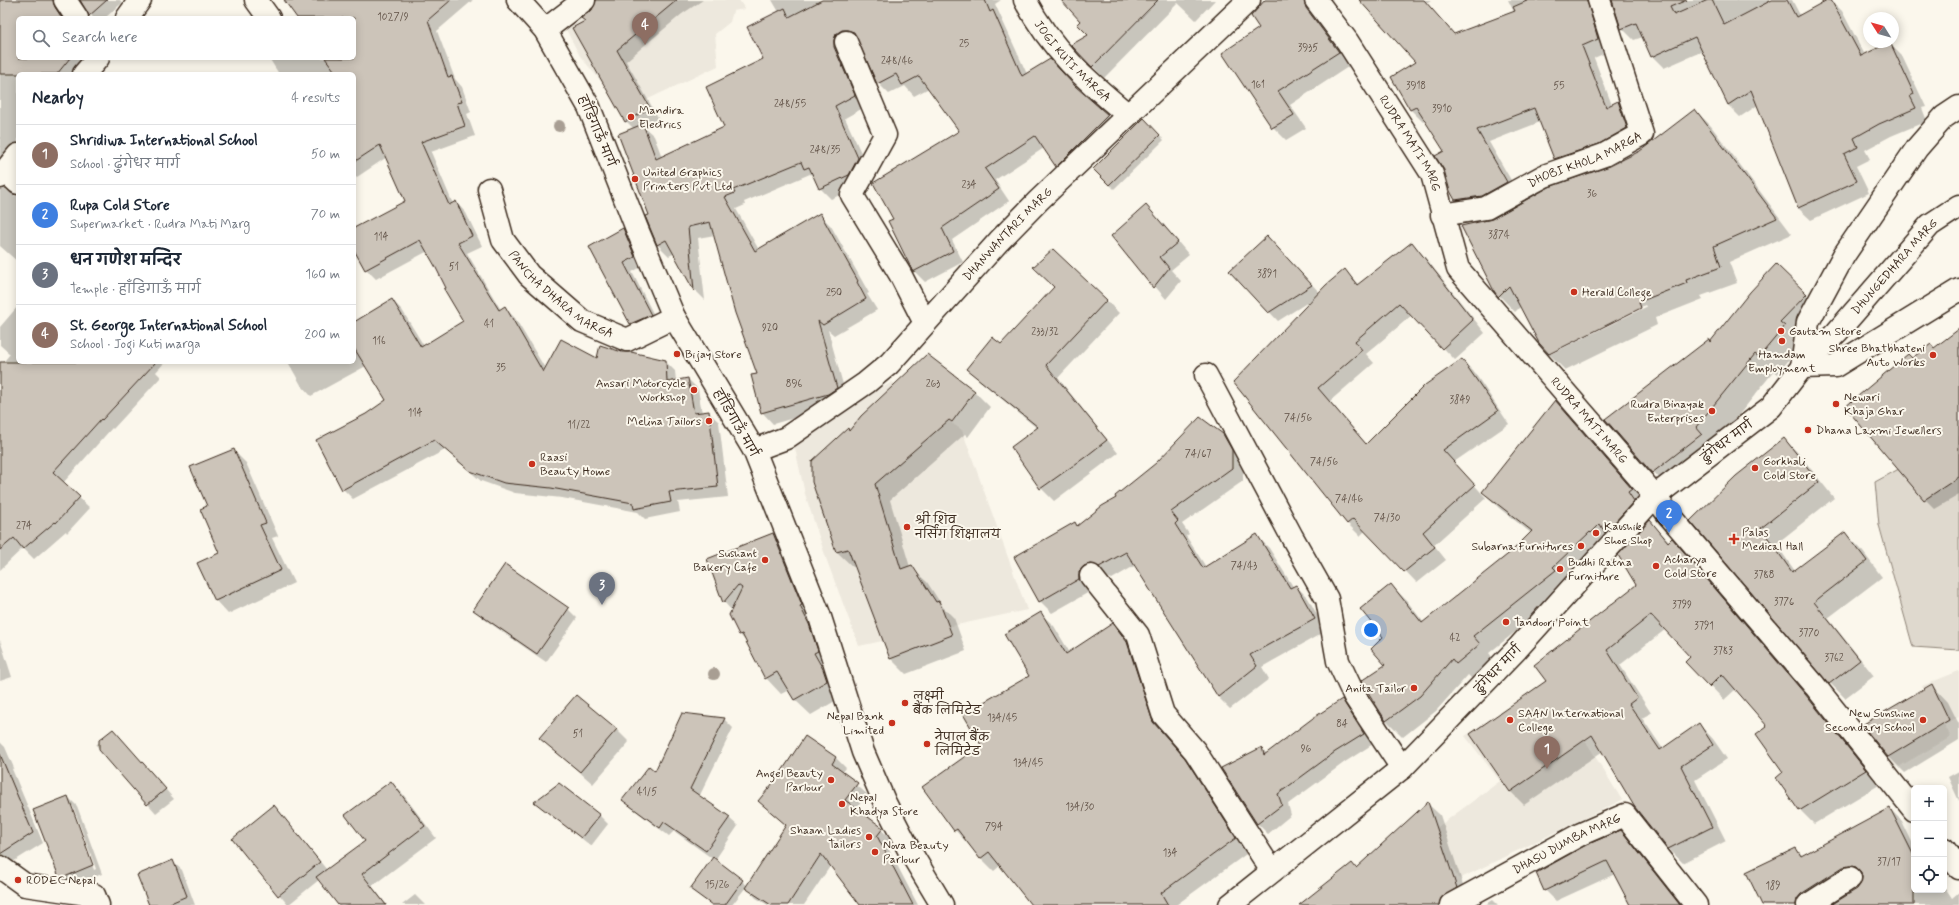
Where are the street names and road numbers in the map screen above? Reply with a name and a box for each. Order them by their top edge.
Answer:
street label: JOGI KUTI MARGA [1030,17,1114,106]
street label: हाँडिगाऊँ मार्ग [573,91,621,170]
street label: RUDRA MATI MARG [1375,93,1443,193]
street label: DHOBI KHOLA MARGA [1526,129,1645,192]
street label: DHANWANTARI MARG [960,184,1056,285]
street label: DHUNGEDHARA MARG [1848,215,1941,319]
street label: PANCHA DHARA MARGA [505,248,616,342]
street label: RUDRA MATI MARG [1547,374,1631,468]
street label: हाँडिगाऊँ मार्ग [709,384,764,461]
street label: ढुंगेधर मार्ग [1695,413,1758,467]
street label: ढुंगेधर मार्ग [1468,639,1526,698]
street label: DHASU DUMBA MARG [1510,811,1624,879]

